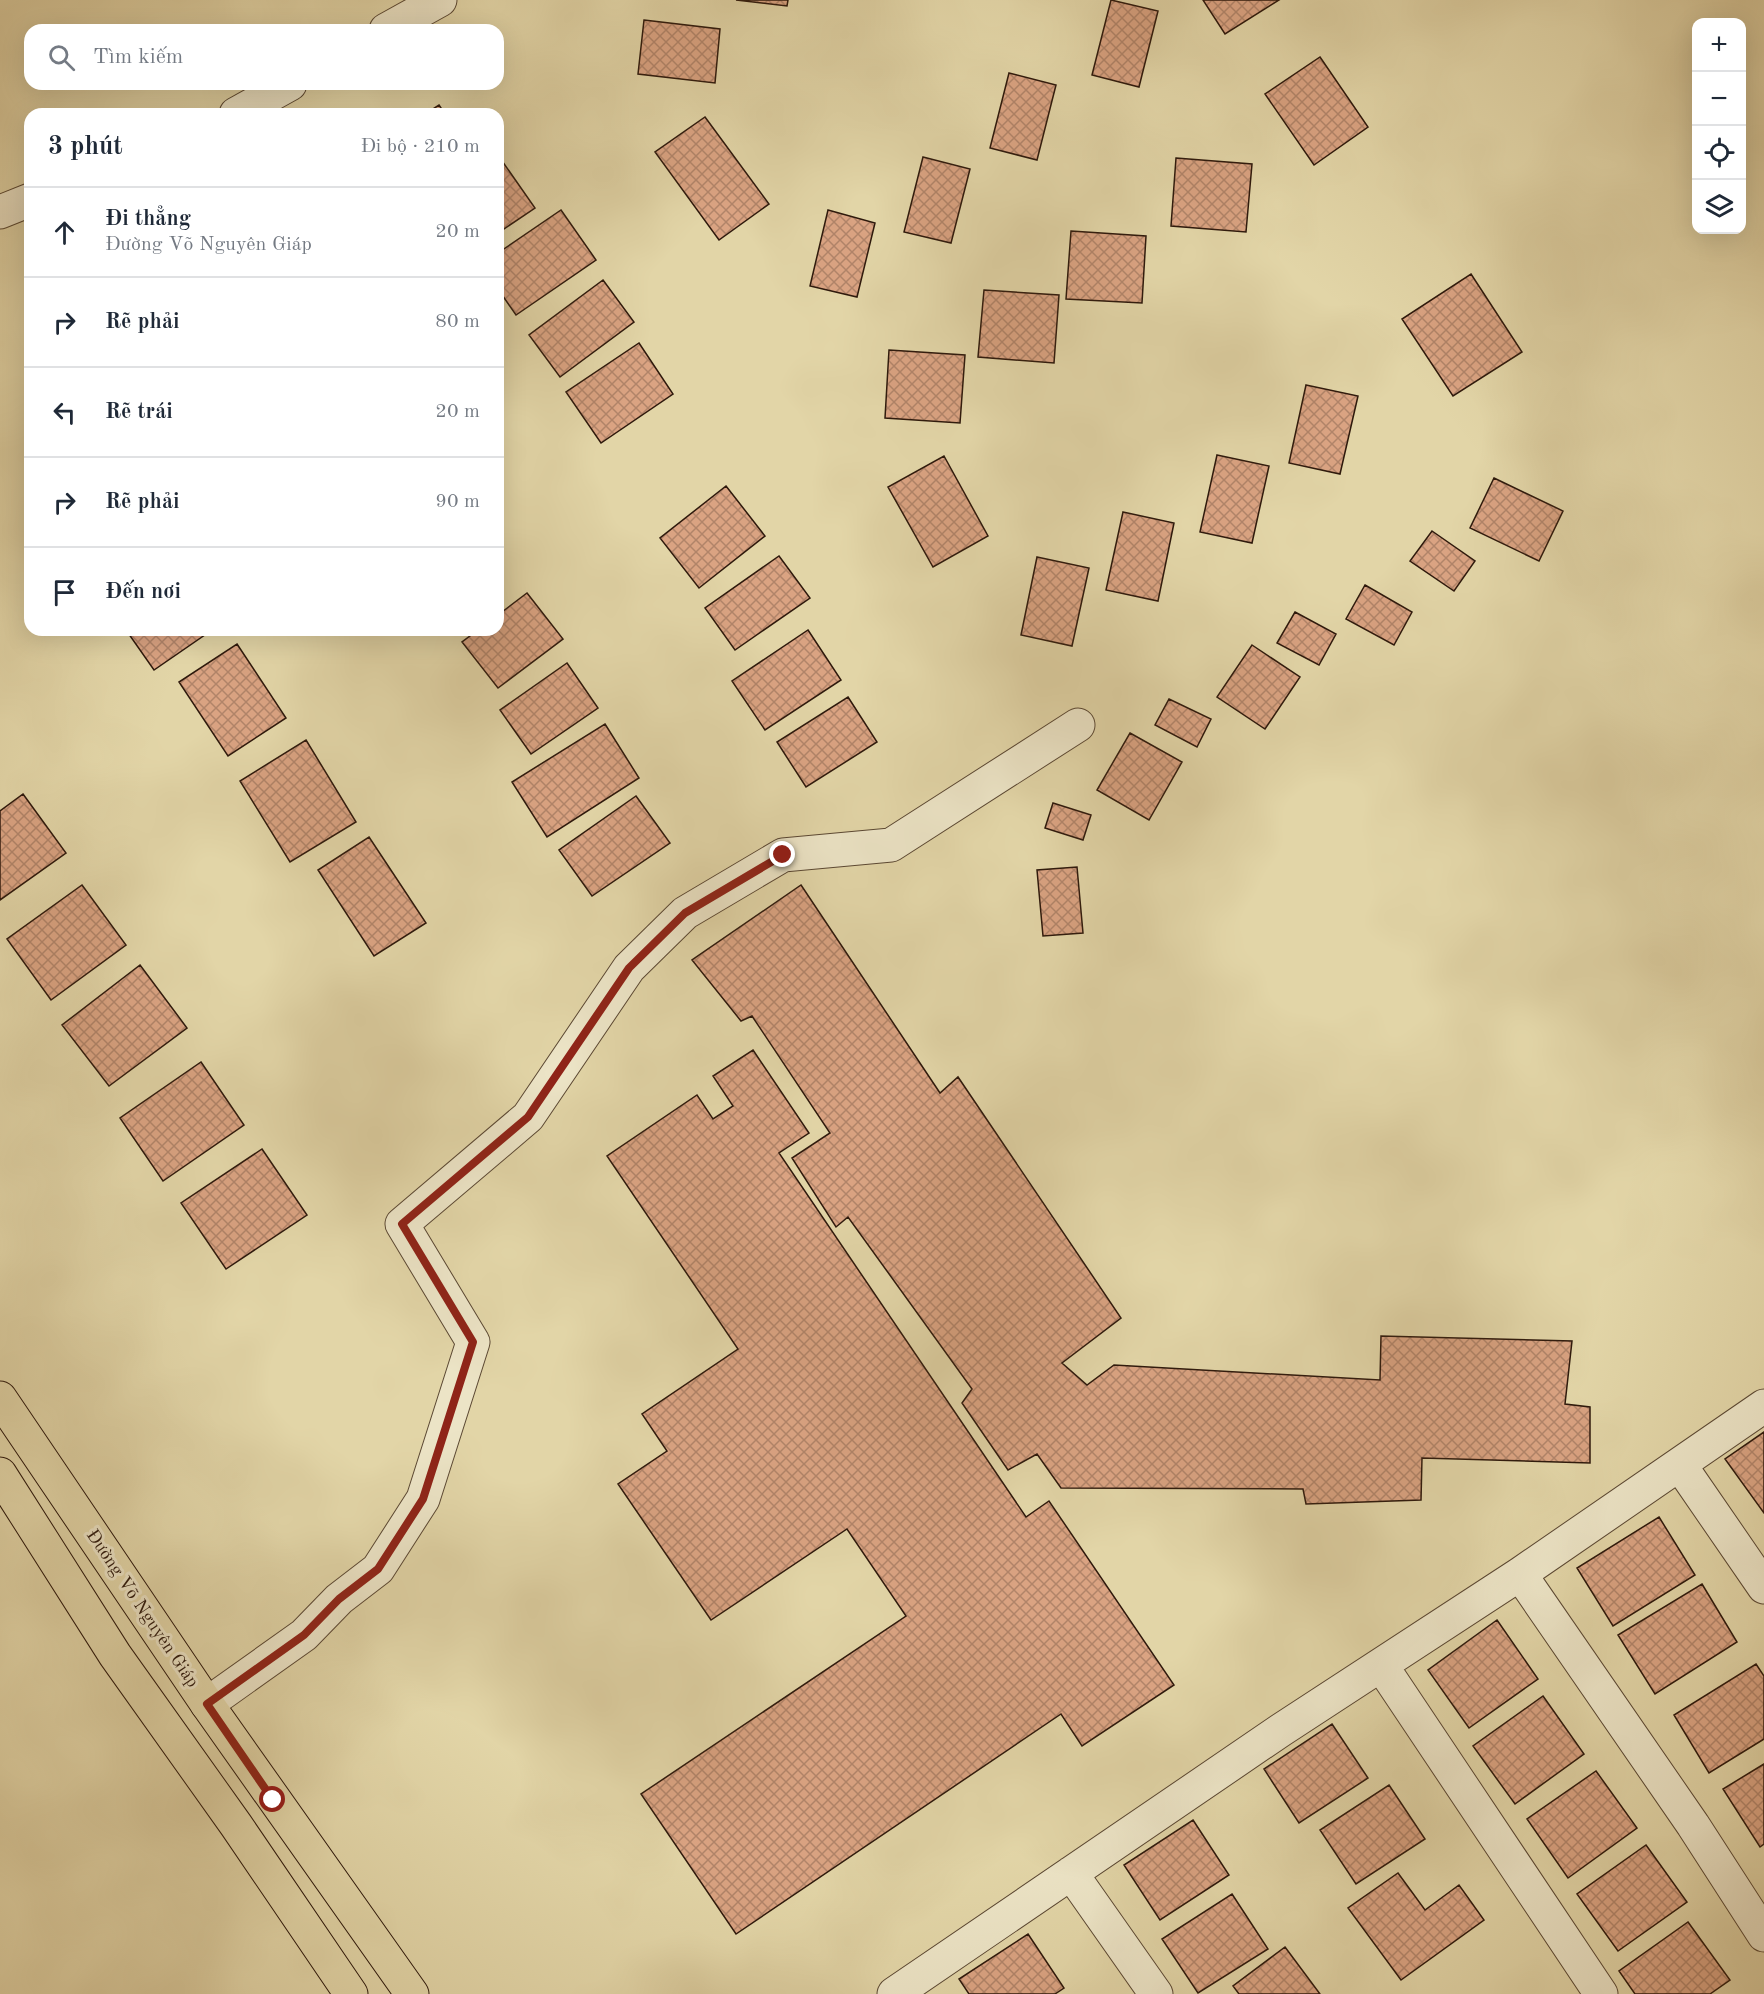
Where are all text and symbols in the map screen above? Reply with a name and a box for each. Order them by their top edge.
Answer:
map controls [1692,18,1746,234]
button: + [1692,18,1746,72]
search box [24,24,504,90]
icon: search [45,41,78,74]
text: Tìm kiếm [93,46,183,68]
button: − [1692,72,1746,126]
button: locate [1692,126,1746,180]
text: 3 phút [48,134,123,160]
text: Đi bộ · 210 m [360,137,480,157]
button: layers [1692,180,1746,234]
text: Đi thẳng [105,208,191,230]
icon: ahead [48,216,81,249]
text: 20 m [435,222,480,242]
text: Đường Võ Nguyên Giáp [105,235,312,255]
icon: right [48,306,81,339]
text: Rẽ phải [105,311,180,333]
text: 80 m [435,312,480,332]
icon: left [48,396,81,429]
text: Rẽ trái [105,401,173,423]
text: 20 m [435,402,480,422]
icon: right [48,486,81,519]
text: Rẽ phải [105,491,180,513]
text: 90 m [435,492,480,512]
icon: arrive [48,576,81,609]
text: Đến nơi [105,581,181,603]
route end [769,841,795,867]
street label: Đường Võ Nguyên Giáp [83,1526,202,1691]
route start [259,1786,285,1812]

